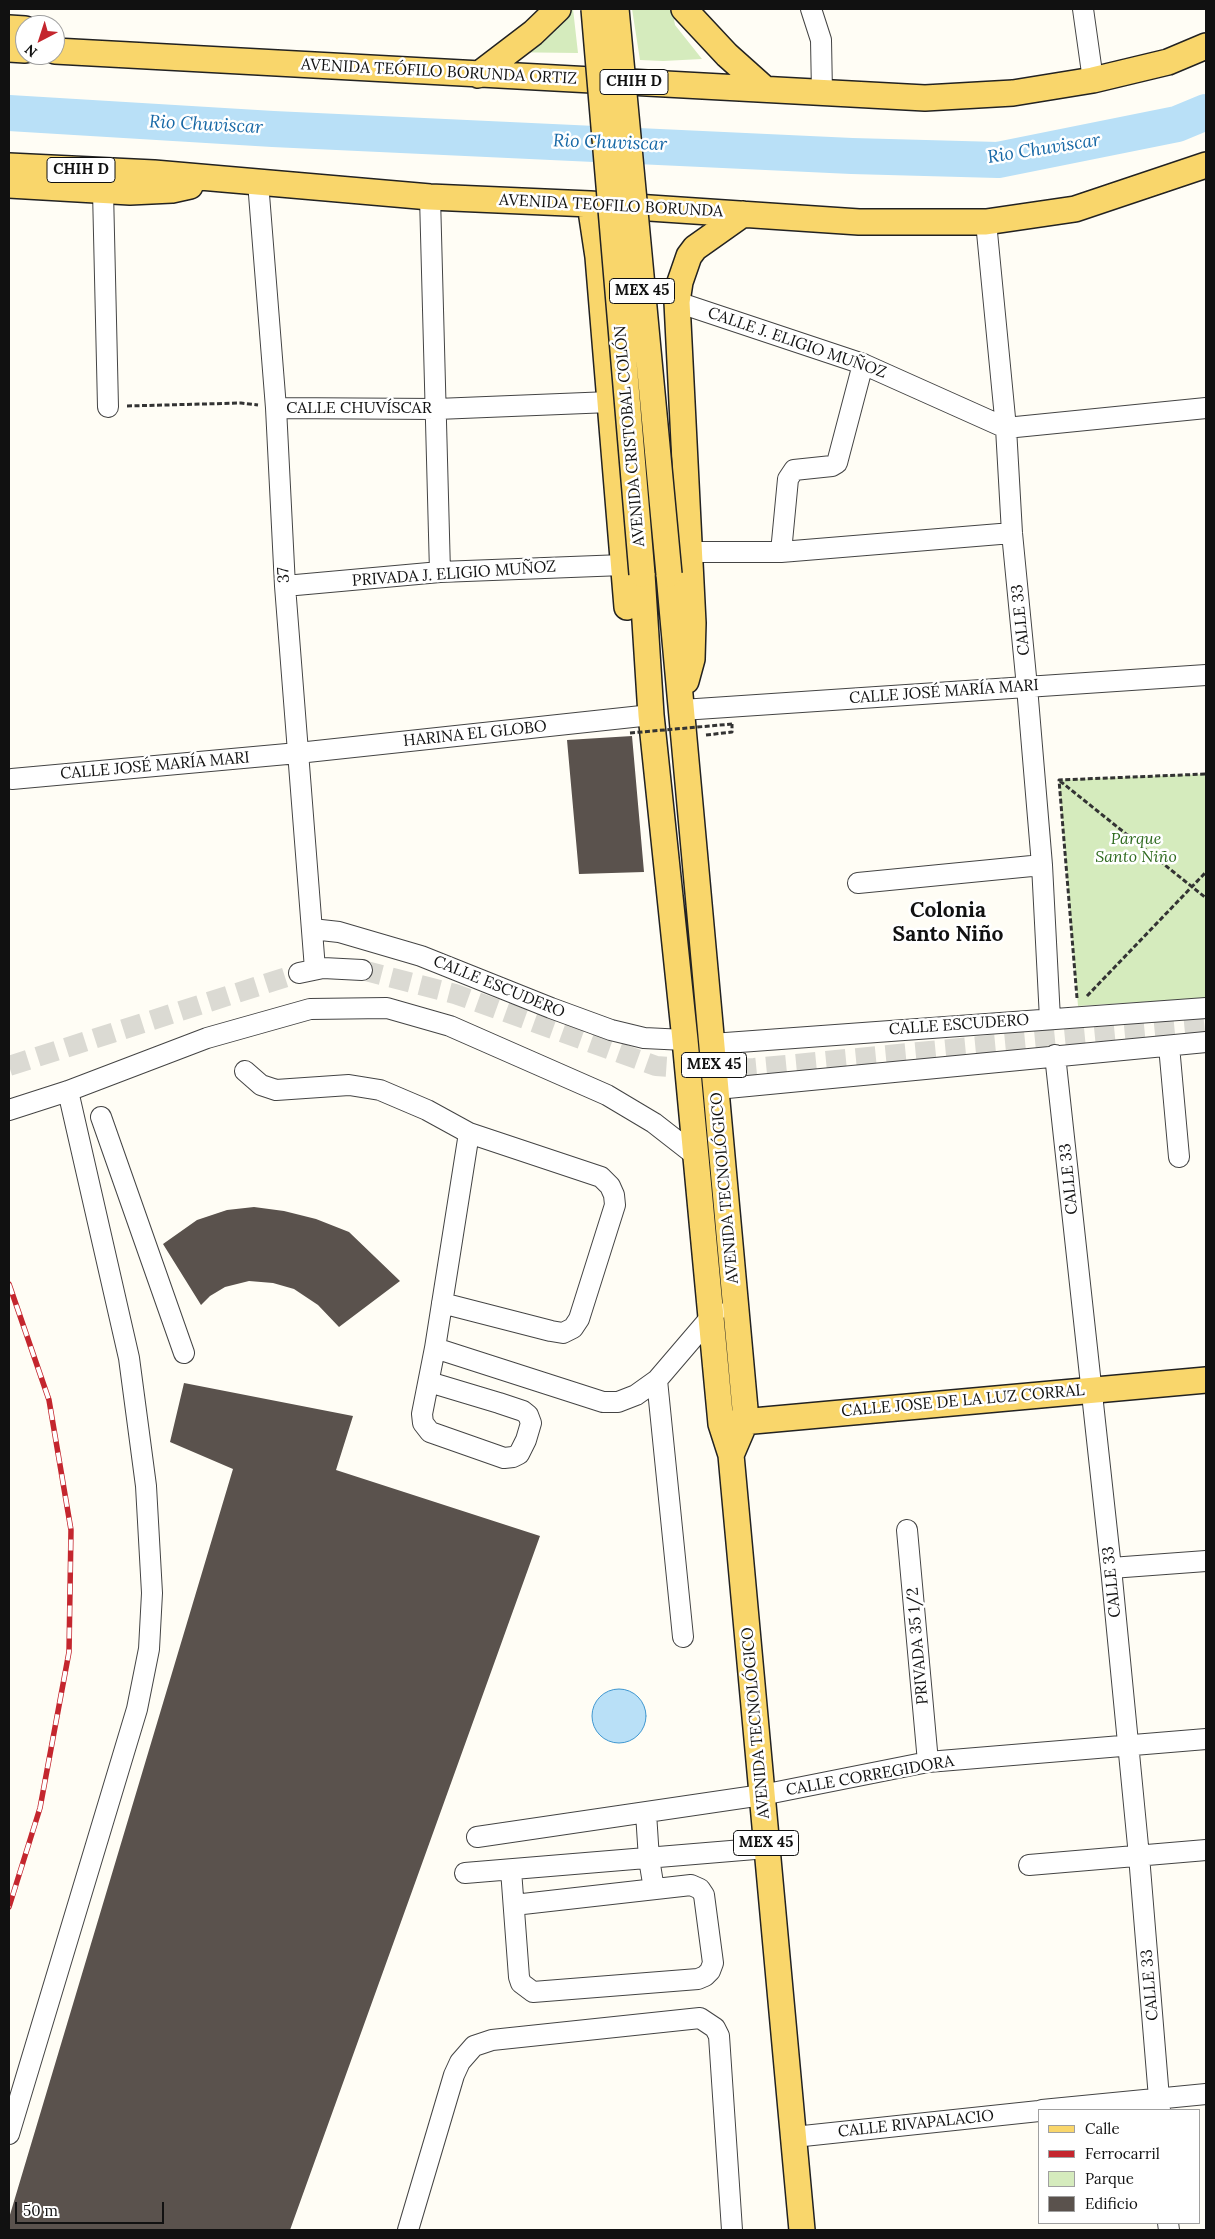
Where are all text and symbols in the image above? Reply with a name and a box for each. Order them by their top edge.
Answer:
north arrow [15,15,65,65]
text: N [21,40,41,61]
street label: AVENIDA TEÓFILO BORUNDA ORTIZ [300,55,578,89]
road number: CHIH D [600,70,668,94]
water label: Rio Chuviscar [148,111,264,139]
water label: Rio Chuviscar [986,129,1102,169]
water label: Rio Chuviscar [553,130,667,156]
road number: CHIH D [47,158,115,182]
street label: AVENIDA TEOFILO BORUNDA [498,191,724,221]
road number: MEX 45 [610,278,674,304]
street label: CALLE J. ELIGIO MUÑOZ [705,303,889,383]
street label: AVENIDA CRISTOBAL COLÓN [611,325,649,547]
street label: CALLE CHUVÍSCAR [286,398,432,418]
street label: PRIVADA J. ELIGIO MUÑOZ [351,557,557,591]
street label: 37 [274,567,294,583]
street label: CALLE 33 [1008,583,1034,657]
street label: CALLE JOSÉ MARÍA MARI [849,676,1039,708]
street label: HARINA EL GLOBO [402,717,548,751]
street label: CALLE JOSÉ MARÍA MARI [60,748,250,784]
park label: Parque Santo Niño [1095,829,1177,867]
district label: Colonia Santo Niño [893,898,1003,948]
street label: CALLE ESCUDERO [430,952,568,1022]
street label: CALLE ESCUDERO [888,1011,1030,1039]
road number: MEX 45 [682,1052,746,1078]
street label: AVENIDA TECNOLÓGICO [707,1091,743,1285]
street label: CALLE 33 [1056,1142,1082,1216]
street label: CALLE JOSE DE LA LUZ CORRAL [841,1381,1085,1421]
street label: CALLE 33 [1099,1545,1125,1619]
street label: PRIVADA 35 1/2 [903,1587,933,1705]
street label: AVENIDA TECNOLÓGICO [738,1626,774,1820]
street label: CALLE CORREGIDORA [784,1752,956,1800]
road number: MEX 45 [734,1830,798,1856]
street label: CALLE 33 [1137,1949,1163,2021]
street label: CALLE RIVAPALACIO [837,2106,995,2142]
legend [1038,2109,1200,2224]
text: Calle [1085,2119,1120,2138]
text: Ferrocarril [1085,2144,1160,2163]
text: Parque [1085,2169,1134,2188]
scale bar [18,2192,166,2224]
text: Edificio [1085,2194,1138,2213]
text: 50 m [23,2201,58,2220]

